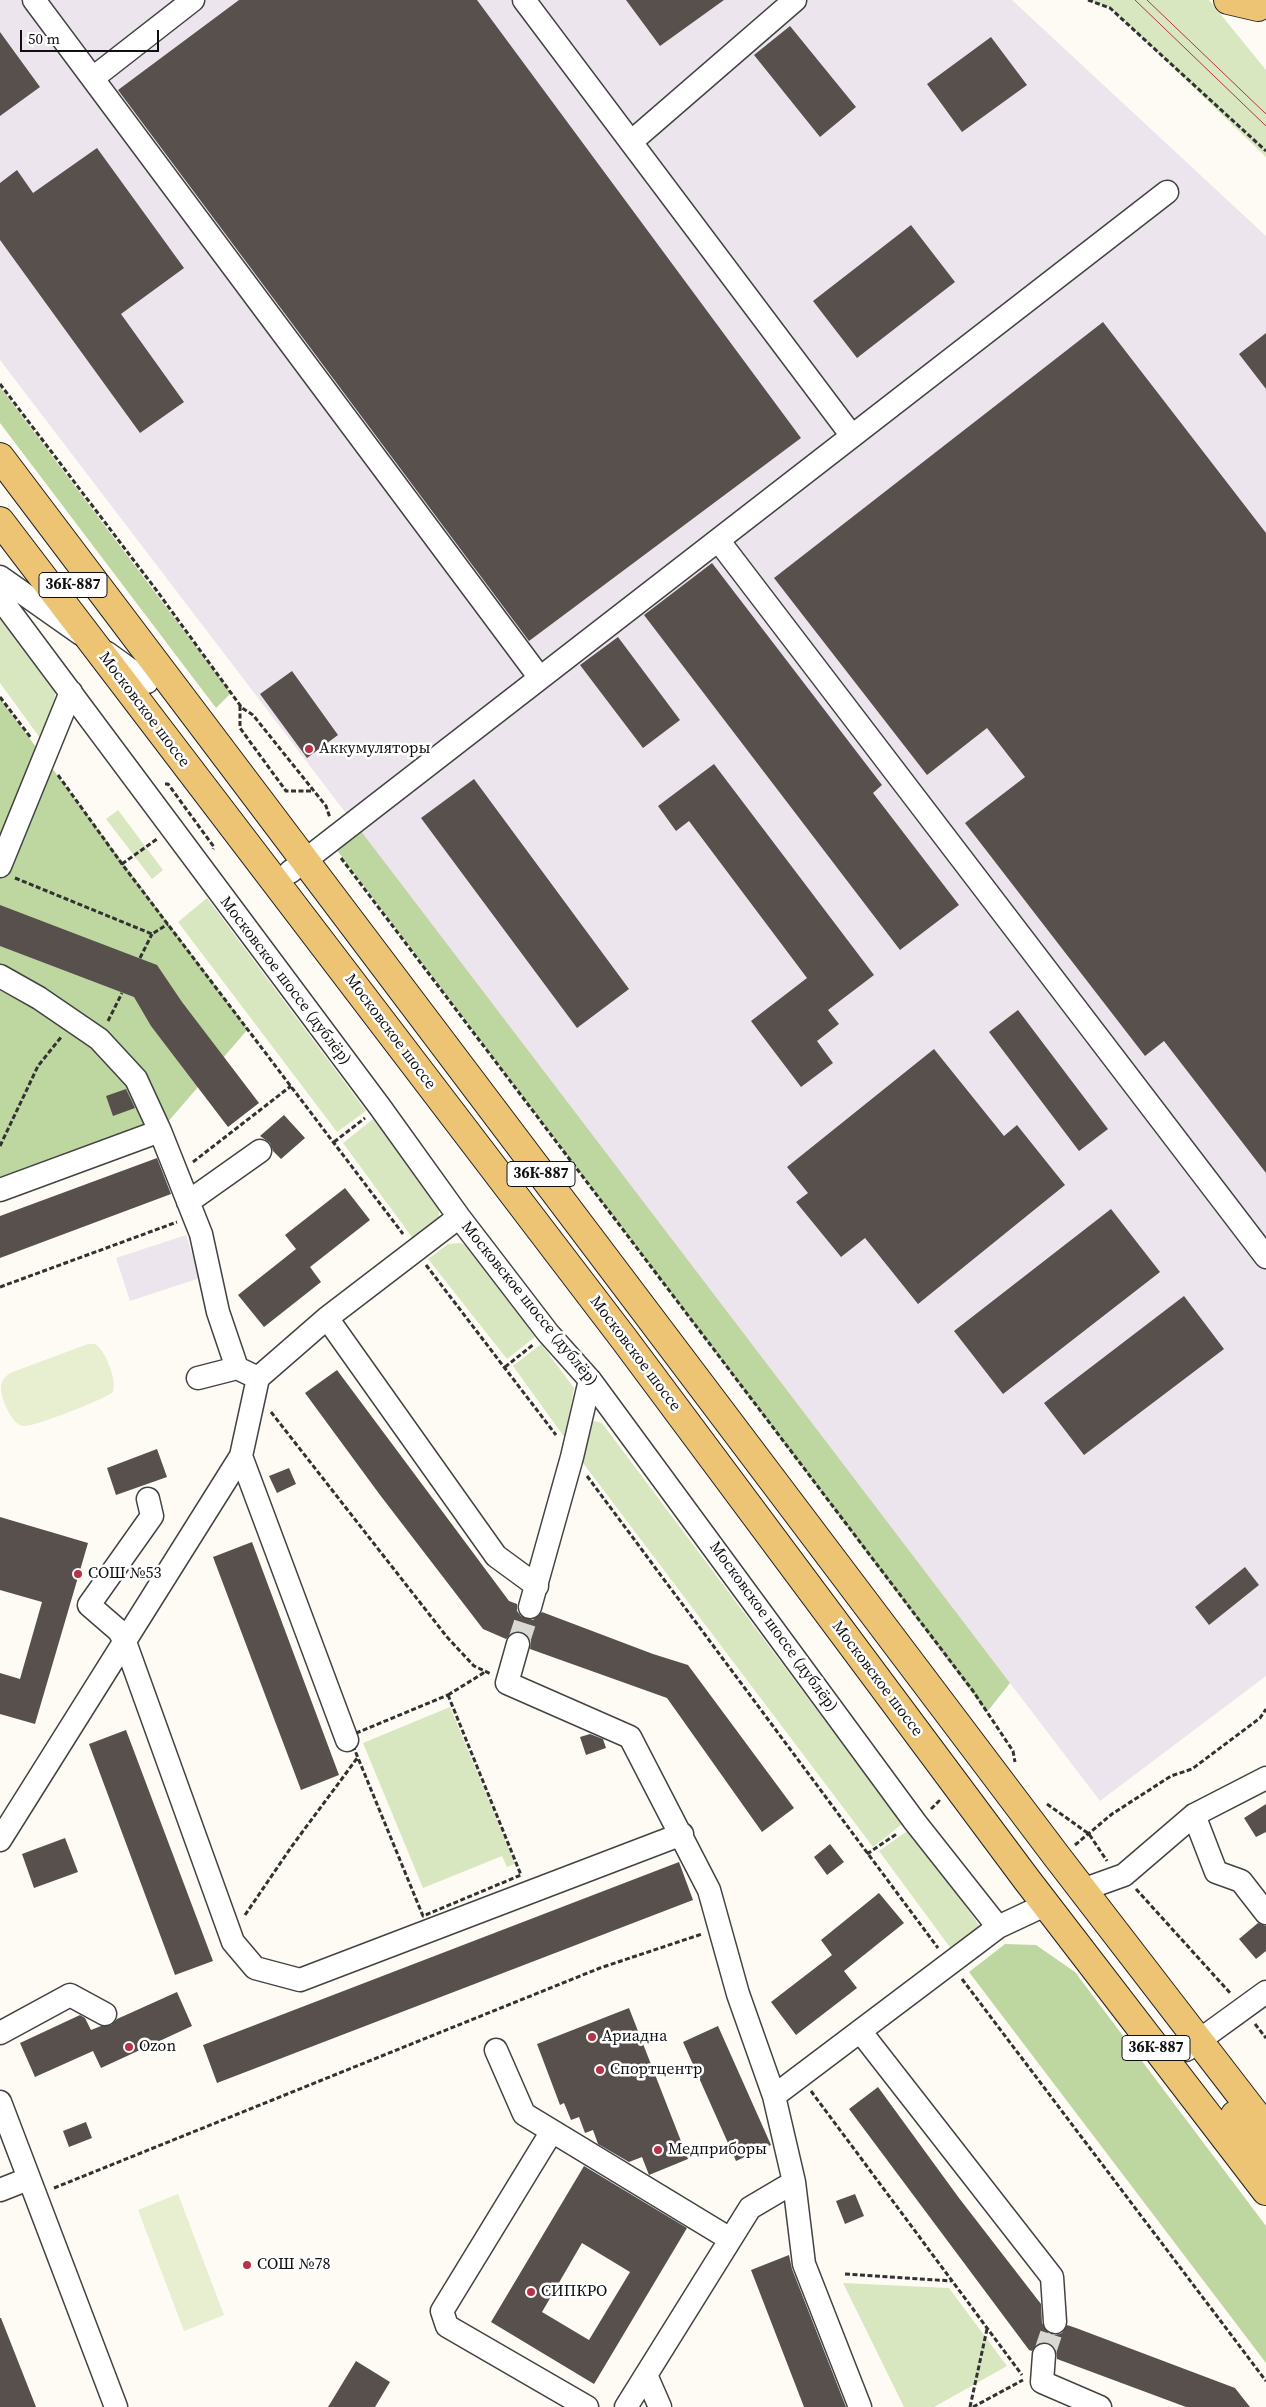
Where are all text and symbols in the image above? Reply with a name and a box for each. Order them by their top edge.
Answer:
scale bar [22,20,161,52]
text: 50 m [28,28,60,49]
road number: 36К-887 [39,572,107,598]
street label: Московское шоссе [94,649,194,771]
place label: Аккумуляторы [319,739,430,759]
marker: Аккумуляторы [303,743,315,755]
street label: Московское шоссе (дублёр) [215,893,355,1069]
street label: Московское шоссе [340,971,440,1093]
road number: 36К-887 [507,1162,575,1186]
street label: Московское шоссе (дублёр) [457,1218,601,1390]
street label: Московское шоссе [585,1293,685,1415]
street label: Московское шоссе (дублёр) [705,1538,841,1716]
place label: СОШ №53 [88,1564,162,1584]
marker: СОШ №53 [72,1568,84,1580]
street label: Московское шоссе [827,1618,927,1740]
place label: Ариадна [602,2027,667,2047]
marker: Ариадна [586,2031,598,2043]
road number: 36К-887 [1122,2036,1190,2060]
place label: Ozon [139,2037,176,2057]
marker: Ozon [123,2041,135,2053]
place label: Спортцентр [610,2060,702,2080]
marker: Спортцентр [594,2064,606,2076]
place label: Медприборы [668,2140,767,2160]
marker: Медприборы [652,2144,664,2156]
place label: СОШ №78 [257,2255,331,2275]
marker: СОШ №78 [241,2259,253,2271]
place label: СИПКРО [541,2282,607,2302]
marker: СИПКРО [525,2286,537,2298]

